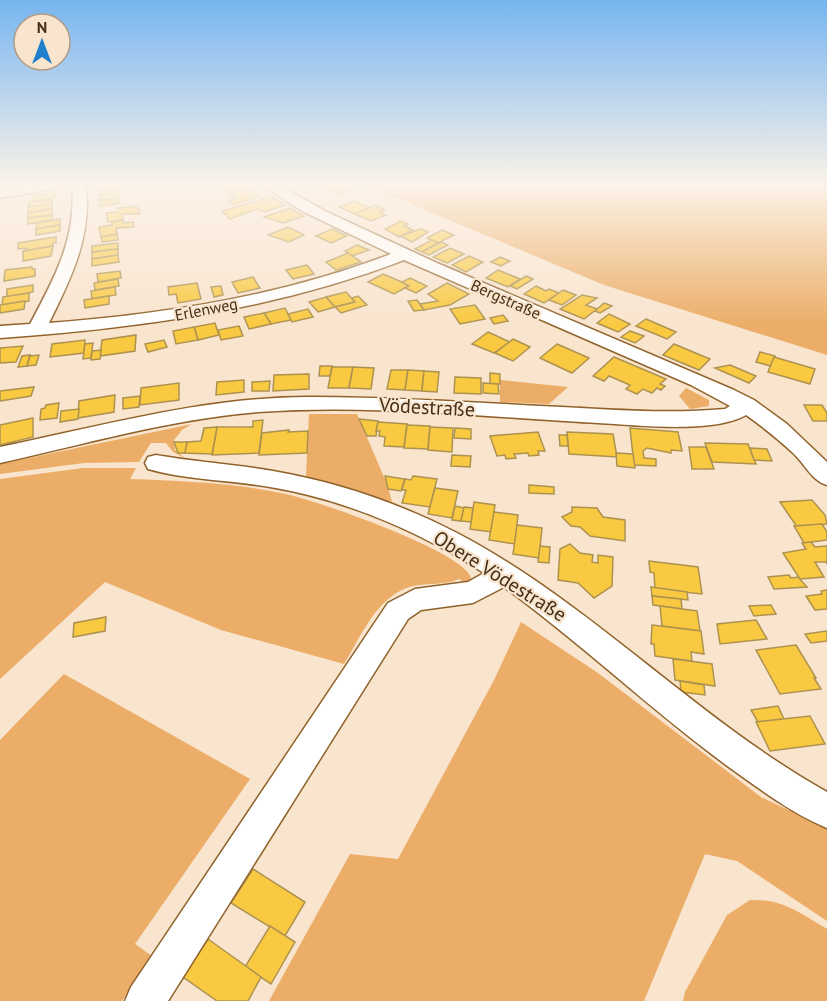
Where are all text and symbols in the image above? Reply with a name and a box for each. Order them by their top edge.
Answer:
north arrow [12,12,72,72]
text: N [37,17,47,37]
street label: Bergstraße [468,275,544,323]
street label: Erlenweg [173,293,239,325]
street label: Vödestraße [377,391,476,422]
street label: Obere Vödestraße [429,525,571,627]

